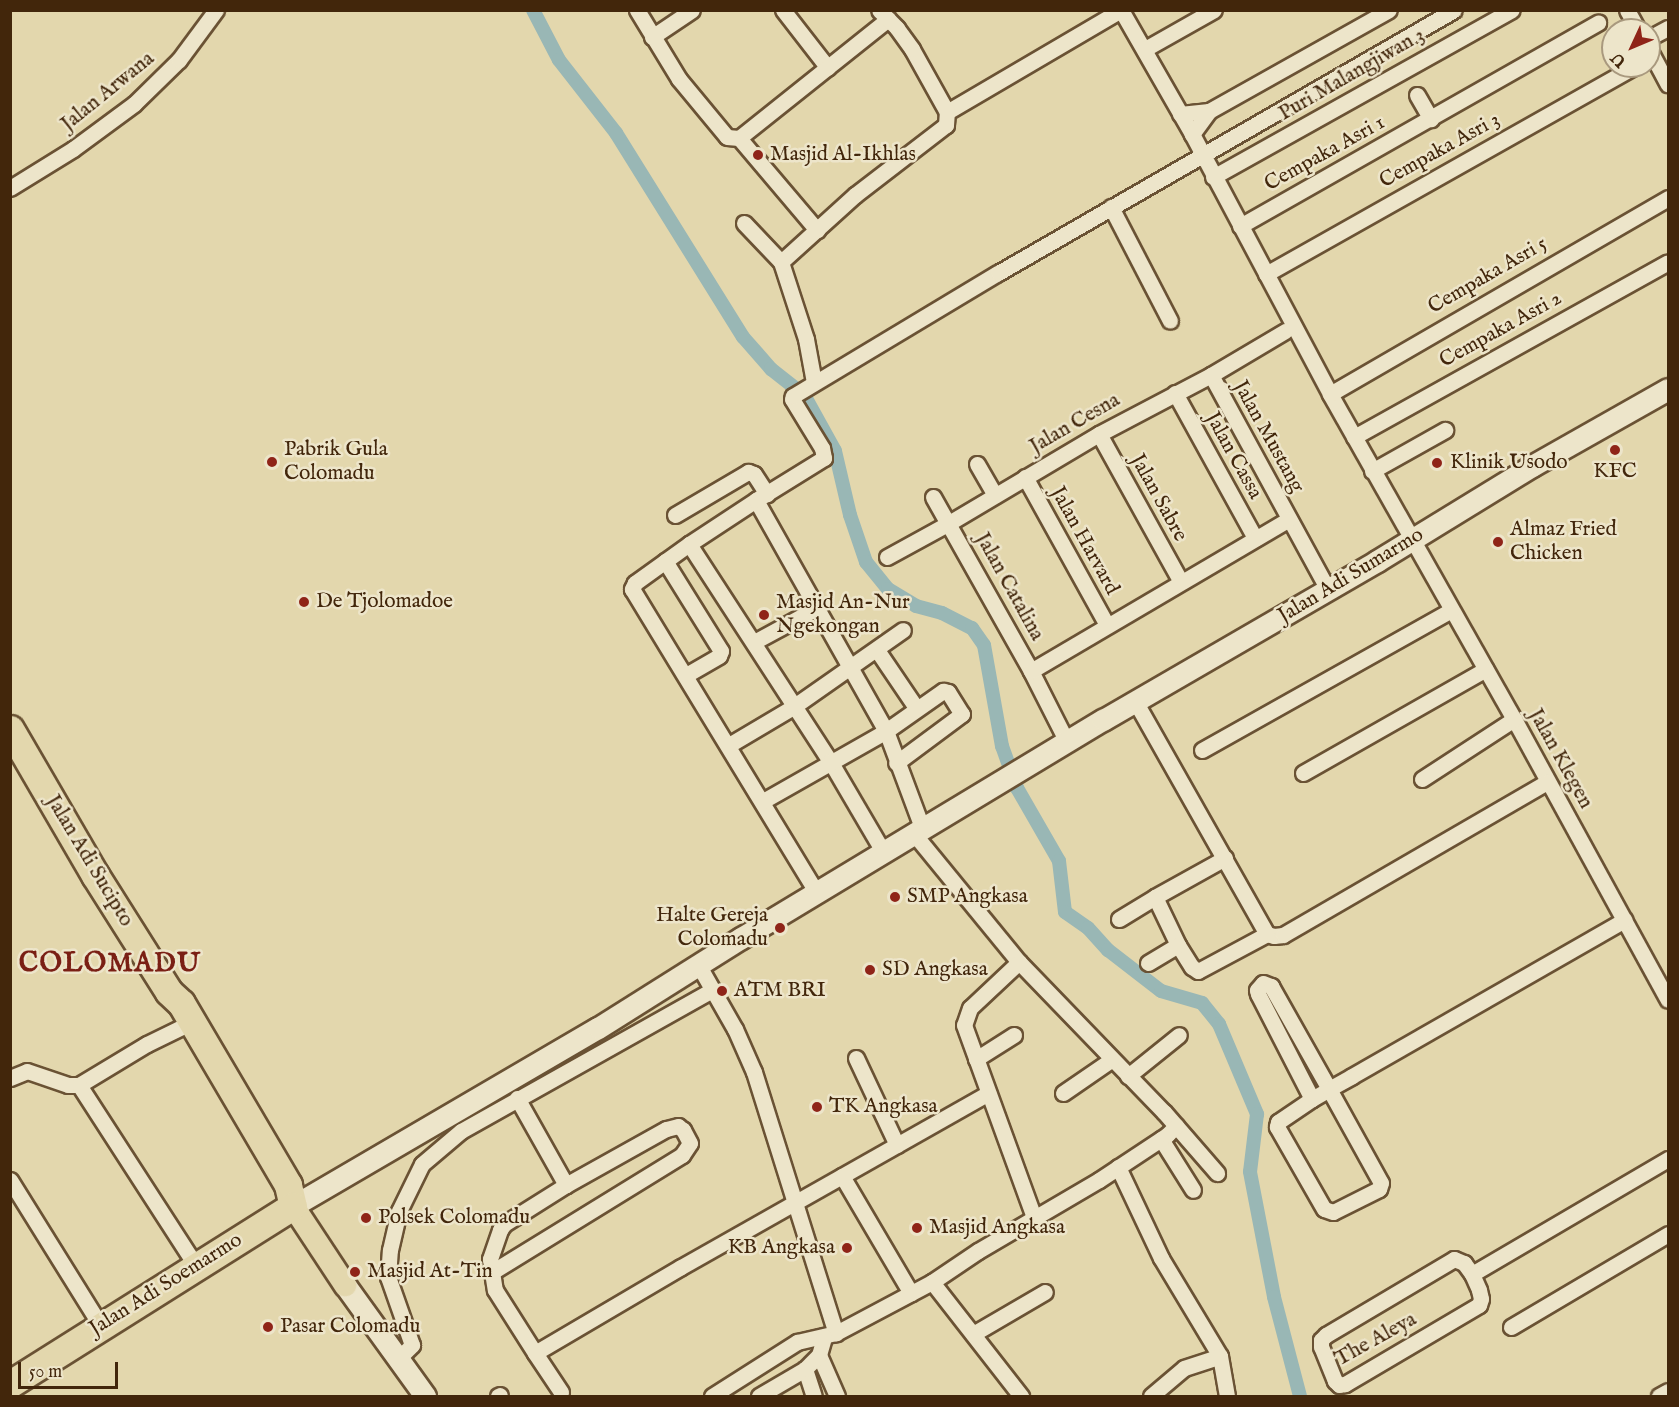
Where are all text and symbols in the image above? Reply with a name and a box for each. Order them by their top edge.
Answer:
north arrow [1601,18,1661,78]
street label: Puri Malangjiwan 3 [1275,23,1429,127]
street label: Jalan Arwana [56,47,160,137]
text: U [1608,47,1631,71]
street label: Cempaka Asri 3 [1375,108,1505,194]
street label: Cempaka Asri 1 [1260,111,1390,197]
place label: Masjid Al-Ikhlas [770,142,916,168]
marker: Masjid Al-Ikhlas [751,148,765,162]
street label: Cempaka Asri 5 [1424,232,1552,320]
street label: Cempaka Asri 2 [1436,286,1566,374]
street label: Jalan Mustang [1227,377,1309,497]
street label: Jalan Cesna [1025,388,1125,460]
street label: Jalan Cassa [1199,408,1267,504]
place label: Pabrik Gula Colomadu [284,437,388,487]
marker: KFC [1608,443,1622,457]
street label: Jalan Sabre [1124,450,1192,546]
place label: Klinik Usodo [1450,450,1568,476]
marker: Klinik Usodo [1428,454,1446,472]
marker: Pabrik Gula Colomadu [265,455,279,469]
place label: KFC [1593,459,1637,485]
street label: Jalan Harvard [1044,483,1124,599]
place label: Almaz Fried Chicken [1510,517,1617,567]
street label: Jalan Adi Sumarmo [1274,523,1428,629]
street label: Jalan Catalina [969,529,1049,645]
marker: Almaz Fried Chicken [1491,535,1505,549]
place label: De Tjolomadoe [316,589,453,615]
place label: Masjid An-Nur Ngekongan [776,590,910,640]
marker: De Tjolomadoe [297,595,311,609]
marker: Masjid An-Nur Ngekongan [757,608,771,622]
street label: Jalan Klegen [1522,705,1598,813]
street label: Jalan Adi Sucipto [40,790,138,932]
place label: SMP Angkasa [907,884,1028,910]
marker: SMP Angkasa [888,890,902,904]
place label: Halte Gereja Colomadu [656,903,768,953]
marker: Halte Gereja Colomadu [773,921,787,935]
district label: COLOMADU [19,949,201,981]
place label: SD Angkasa [882,957,988,983]
marker: SD Angkasa [863,963,877,977]
place label: ATM BRI [734,978,826,1004]
marker: ATM BRI [715,984,729,998]
place label: TK Angkasa [829,1094,938,1120]
marker: TK Angkasa [810,1100,824,1114]
place label: Polsek Colomadu [378,1205,530,1231]
marker: Polsek Colomadu [359,1211,373,1225]
place label: Masjid Angkasa [929,1215,1065,1241]
marker: Masjid Angkasa [910,1221,924,1235]
street label: Jalan Adi Soemarmo [85,1228,247,1342]
place label: KB Angkasa [728,1235,835,1261]
marker: KB Angkasa [840,1241,854,1255]
place label: Masjid At-Tin [367,1259,493,1285]
marker: Masjid At-Tin [348,1265,362,1279]
street label: The Aleya [1331,1307,1421,1373]
place label: Pasar Colomadu [280,1314,420,1340]
marker: Pasar Colomadu [261,1320,275,1334]
scale bar [21,1350,122,1388]
text: 50 m [29,1361,62,1384]

